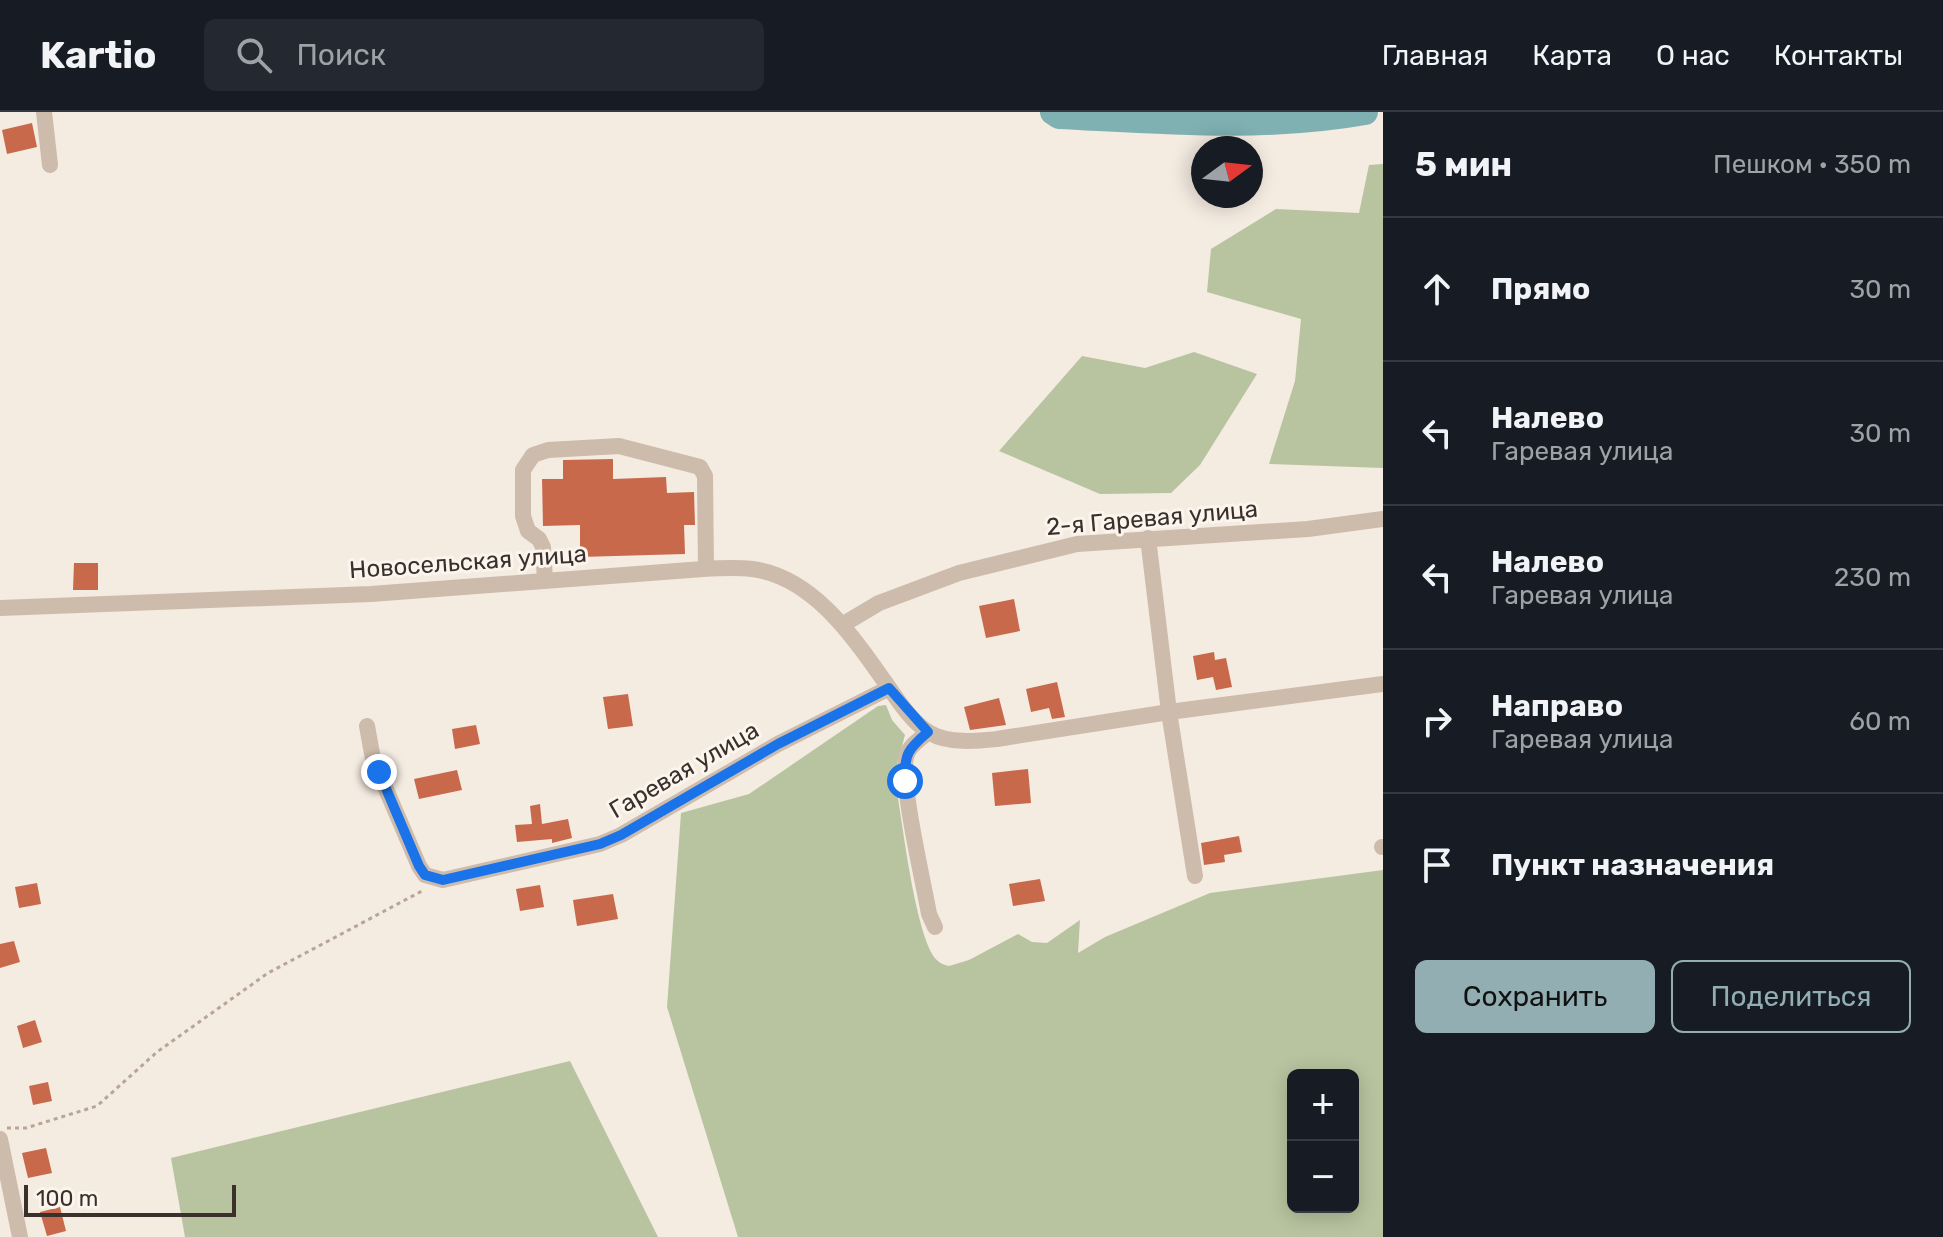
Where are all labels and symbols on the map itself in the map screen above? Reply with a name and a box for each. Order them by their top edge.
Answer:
north arrow [1191,136,1263,208]
street label: 2-я Гаревая улица [1045,495,1259,541]
street label: Новосельская улица [348,540,588,584]
street label: Гаревая улица [604,716,764,824]
route end [361,754,397,790]
route start [887,763,923,799]
scale bar [24,1181,236,1217]

